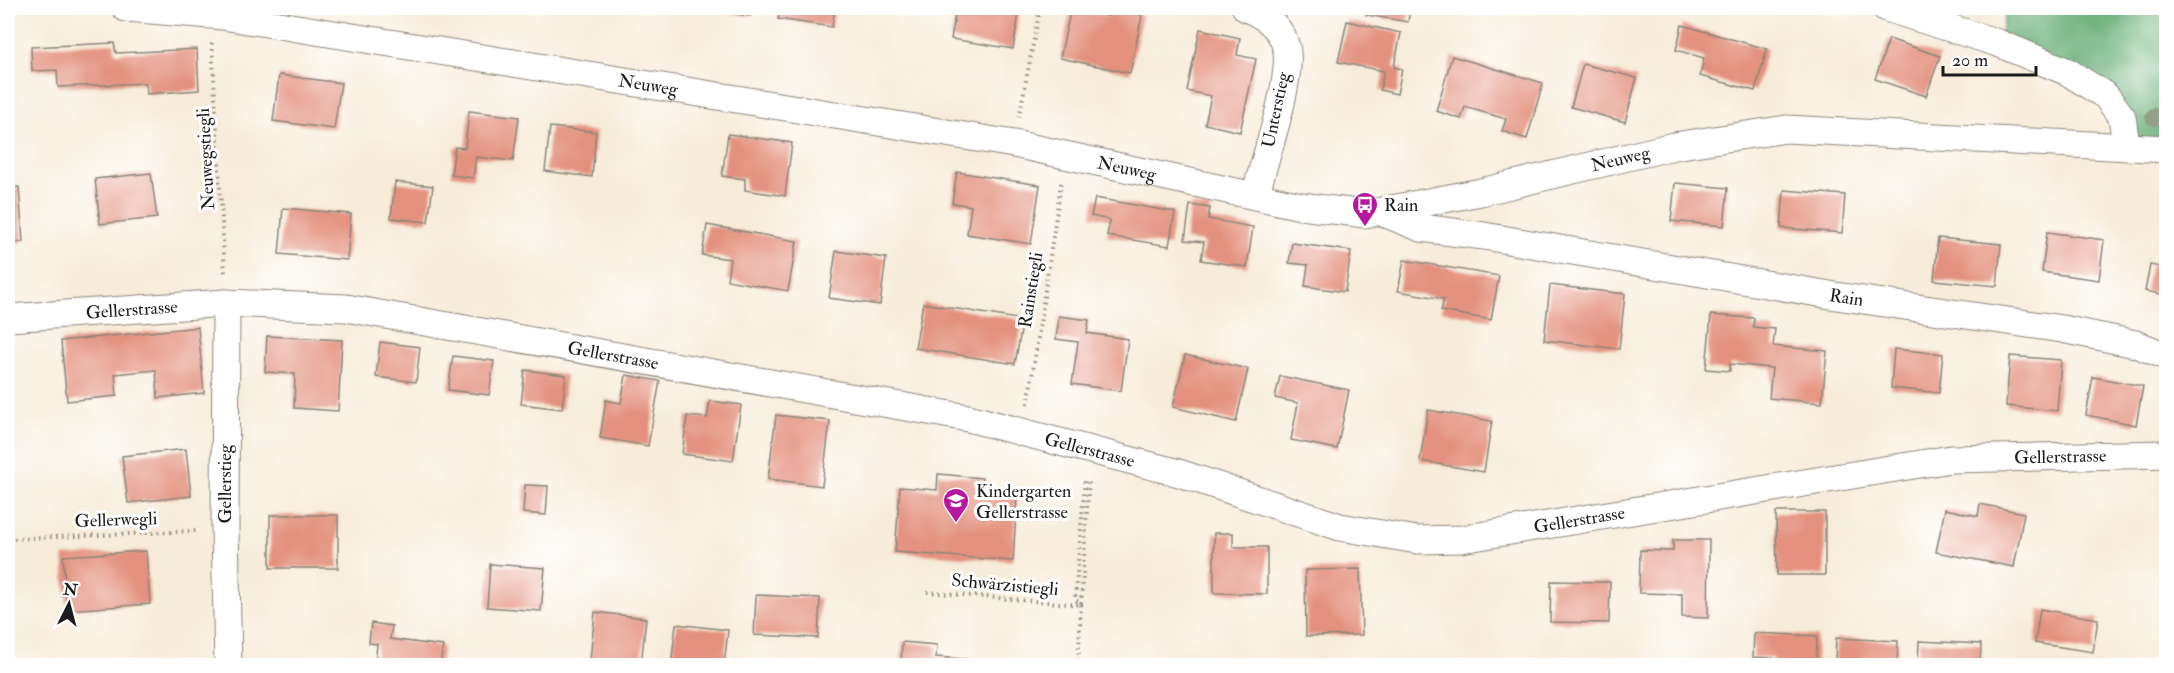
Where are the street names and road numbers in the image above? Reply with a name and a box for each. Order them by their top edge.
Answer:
street label: Neuweg [617,69,681,101]
street label: Unterstieg [1257,69,1295,150]
street label: Neuwegstiegli [192,107,220,211]
street label: Neuweg [1588,140,1653,177]
street label: Neuweg [1095,151,1160,186]
street label: Rainstiegli [1014,250,1048,330]
street label: Rain [1827,284,1865,311]
street label: Gellerstrasse [85,295,179,324]
street label: Gellerstrasse [566,336,661,375]
street label: Gellerstrasse [1042,427,1138,473]
street label: Gellerstieg [214,443,237,524]
street label: Gellerstrasse [2014,444,2107,469]
street label: Gellerstrasse [1532,501,1627,538]
street label: Gellerwegli [74,507,158,533]
street label: Schwärzistiegli [950,569,1060,601]

